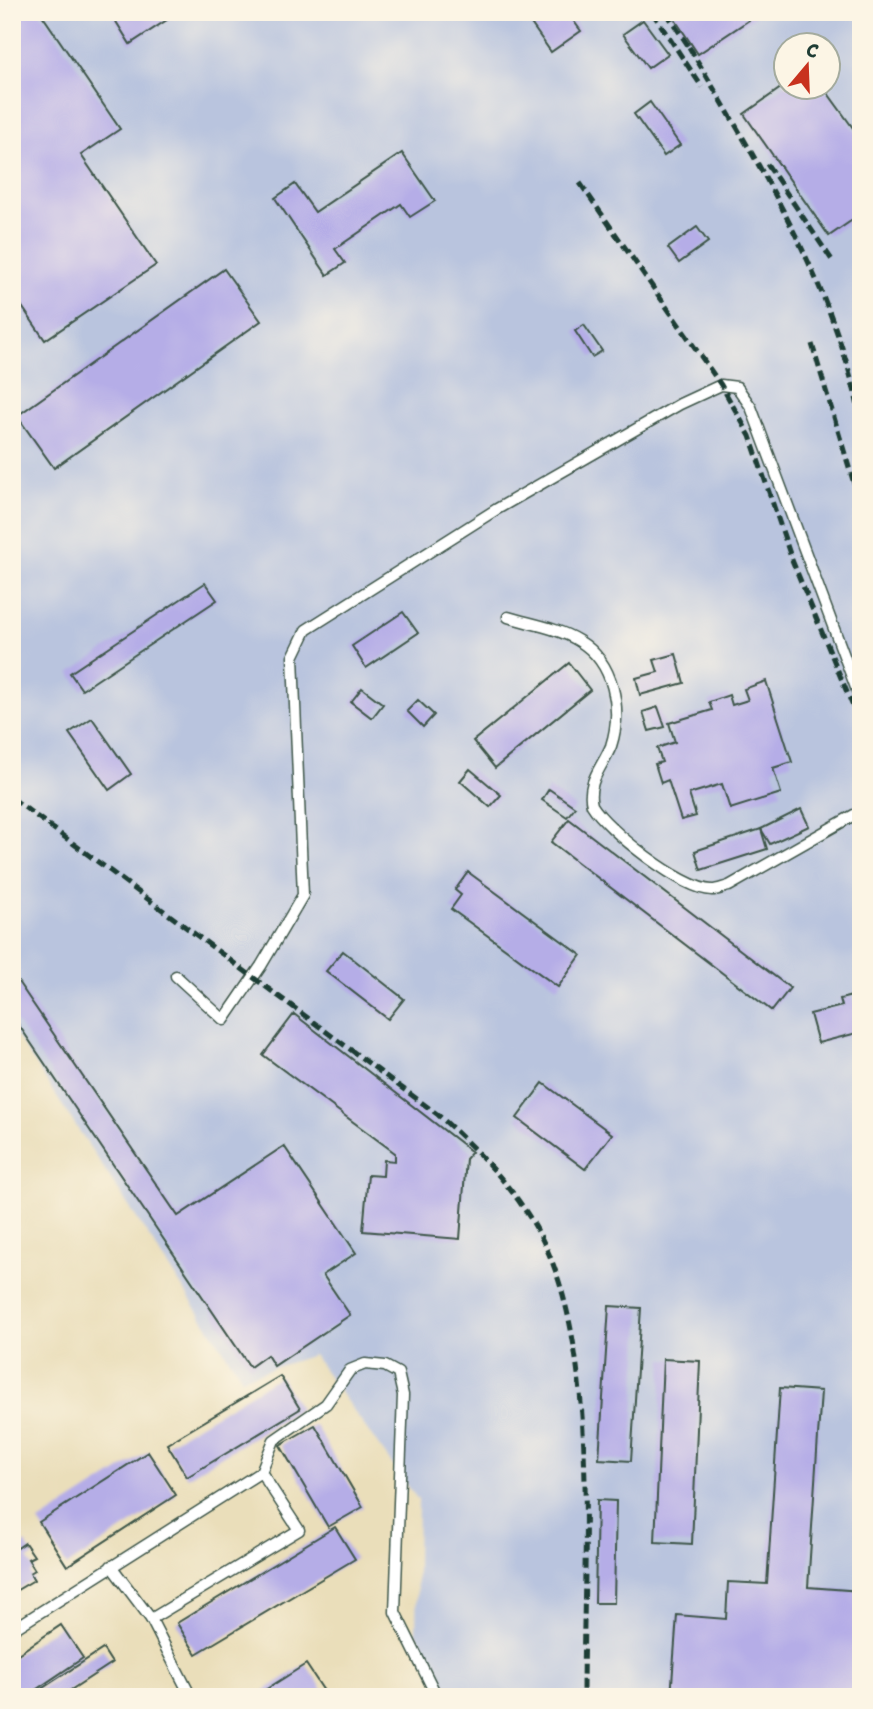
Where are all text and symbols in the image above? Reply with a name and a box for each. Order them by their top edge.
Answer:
north arrow [772,32,842,102]
text: С [803,37,822,64]

